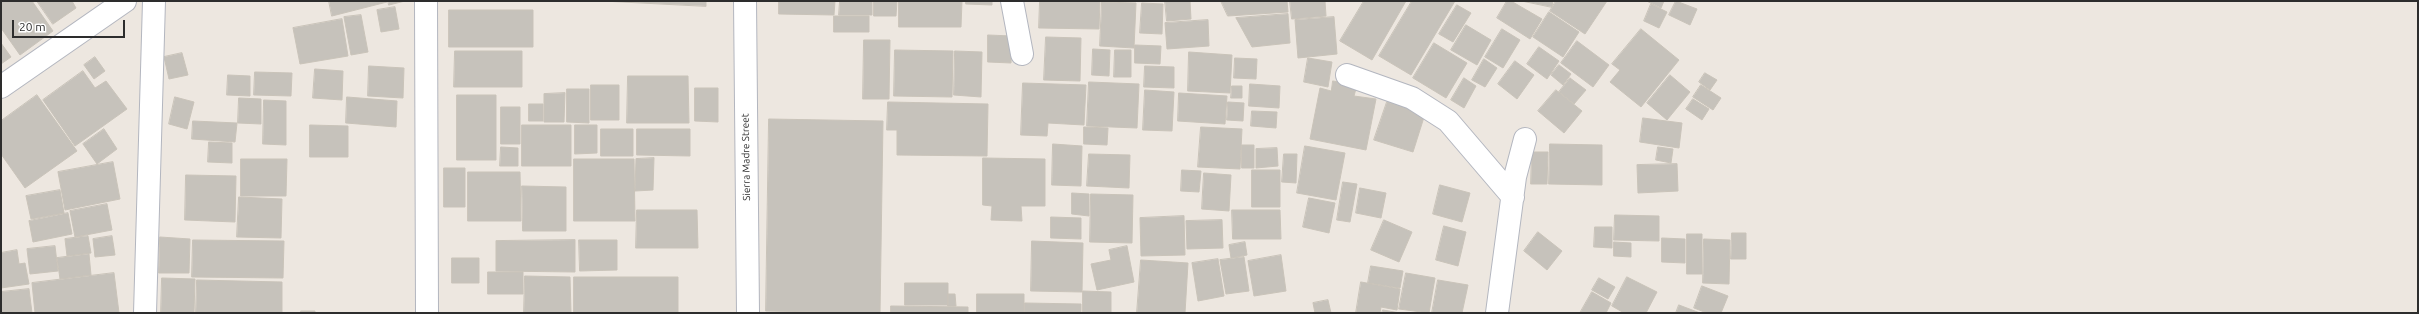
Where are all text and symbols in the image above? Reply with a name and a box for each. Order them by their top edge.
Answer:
scale bar [14,12,127,38]
text: 20 m [19,20,46,33]
street label: Sierra Madre Street [739,113,753,201]

